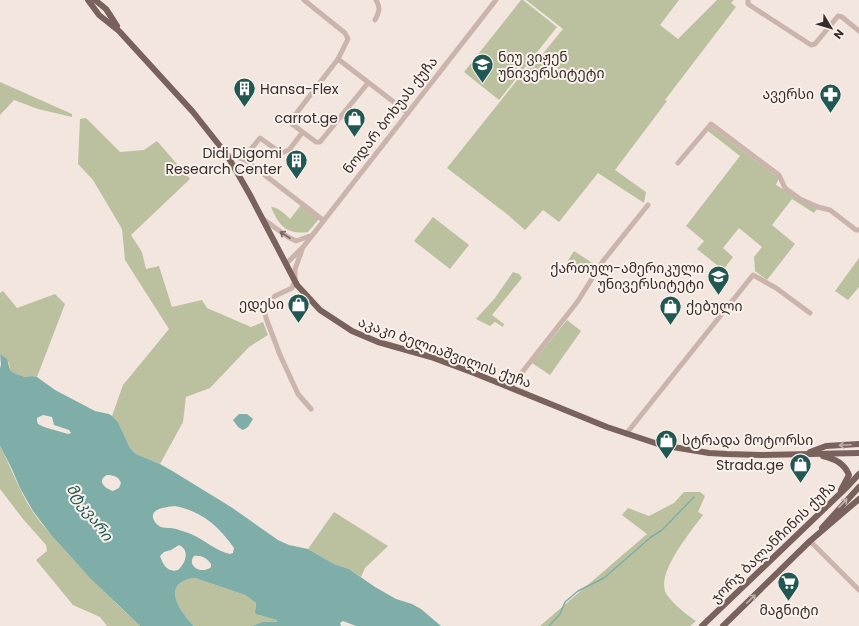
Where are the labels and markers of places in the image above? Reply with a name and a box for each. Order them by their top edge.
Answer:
place label: ნიუ ვიჟენ უნივერსიტეტი [498,47,605,83]
school or university icon: ნიუ ვიჟენ უნივერსიტეტი [469,52,495,85]
building icon: Hansa-Flex [232,76,258,109]
place label: Hansa-Flex [260,79,339,99]
pharmacy icon: ავერსი [817,81,843,114]
place label: ავერსი [762,84,814,104]
shop icon: carrot.ge [341,105,367,138]
place label: carrot.ge [274,108,338,128]
place label: Didi Digomi Research Center [165,143,282,179]
building icon: Didi Digomi Research Center [284,148,310,181]
place label: ქართულ-ამერიკული უნივერსიტეტი [550,258,704,294]
school or university icon: ქართულ-ამერიკული უნივერსიტეტი [706,263,732,296]
shop icon: ედესი [286,291,312,324]
shop icon: ქებული [658,293,684,326]
place label: ედესი [239,294,284,314]
place label: ქებული [686,296,743,316]
shop icon: სტრადა მოტორსი [654,427,680,460]
place label: სტრადა მოტორსი [682,430,813,450]
shop icon: Strada.ge [787,452,813,485]
place label: Strada.ge [716,455,784,475]
supermarket icon: მაგნიტი [776,569,802,602]
place label: მაგნიტი [759,600,819,620]

